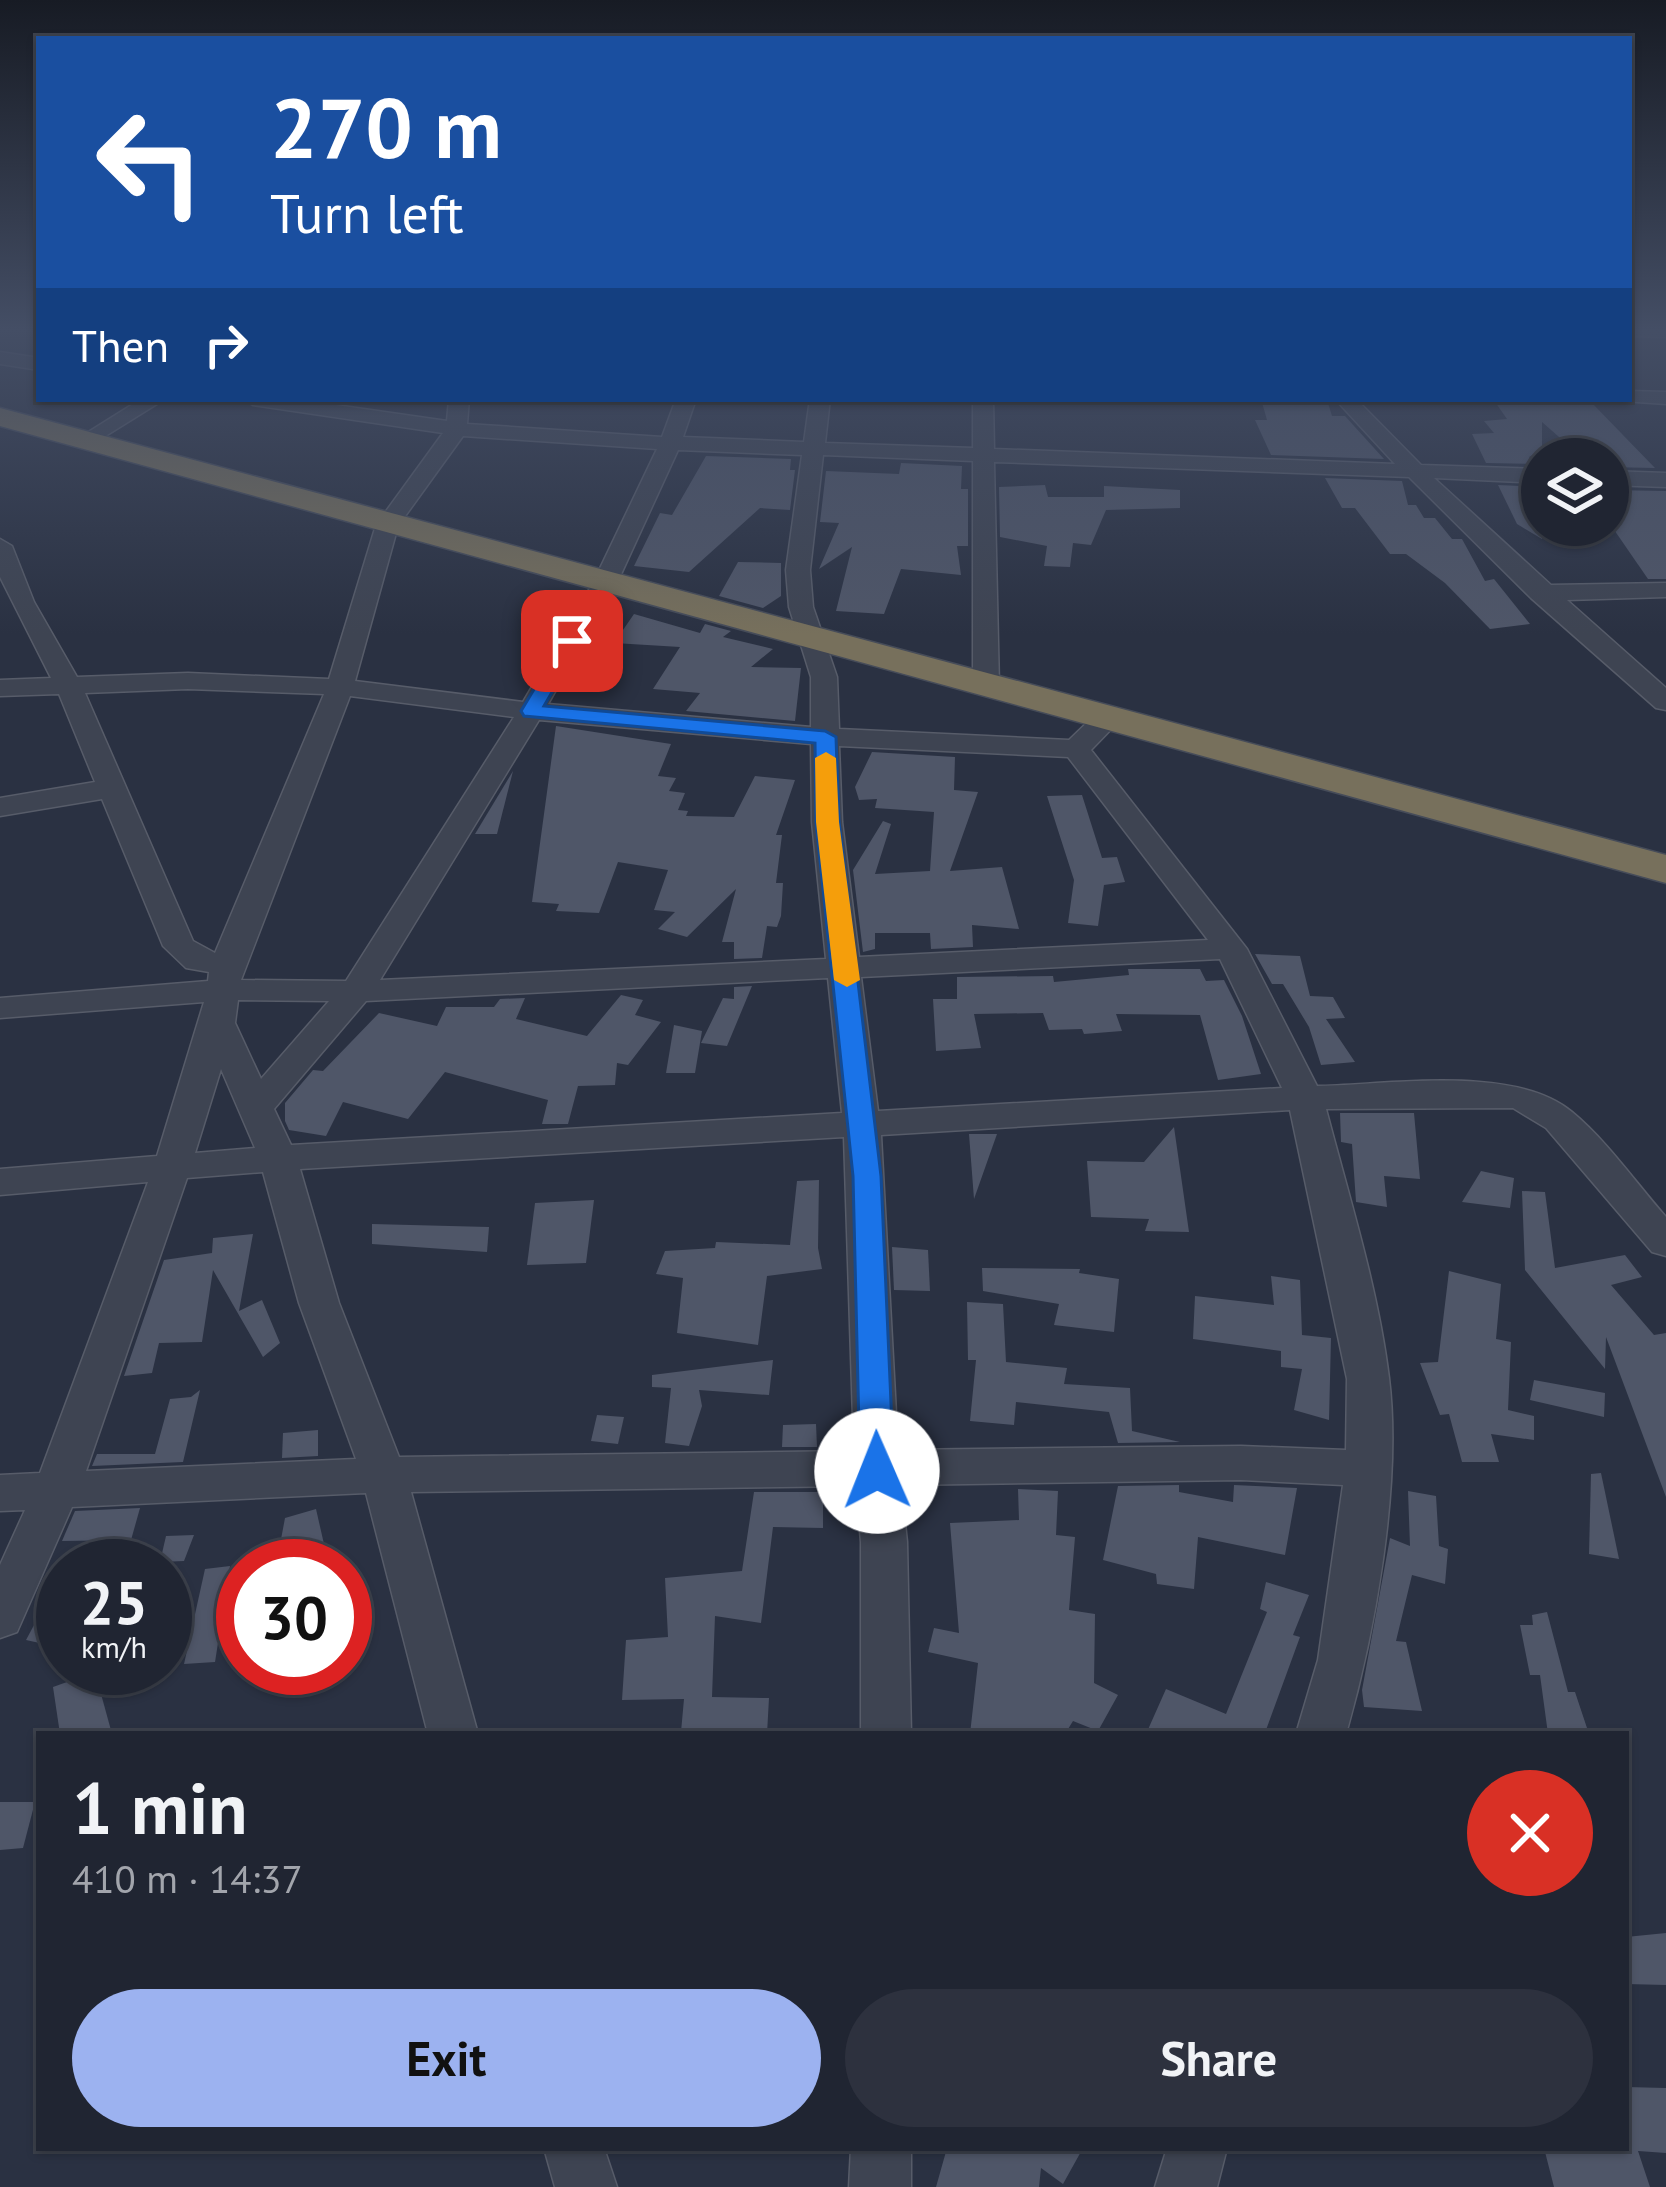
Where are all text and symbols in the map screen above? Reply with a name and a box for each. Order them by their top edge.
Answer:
text: 270 m [270,72,502,181]
icon: left [72,84,228,240]
text: Turn left [270,178,464,248]
icon: right [193,312,259,378]
text: Then [72,316,169,374]
map controls [1521,438,1629,546]
button: layers [1521,438,1629,546]
pin [521,590,623,692]
icon: arrive [539,608,605,674]
position arrow [814,1408,940,1534]
speed limit sign: 30 [216,1539,372,1695]
text: 25 [80,1563,148,1641]
text: km/h [81,1627,147,1666]
text: 1 min [72,1761,248,1854]
button: close [1467,1770,1593,1896]
text: 410 m · 14:37 [72,1853,303,1904]
button: Exit [72,1989,821,2127]
button: Share [845,1989,1593,2127]

